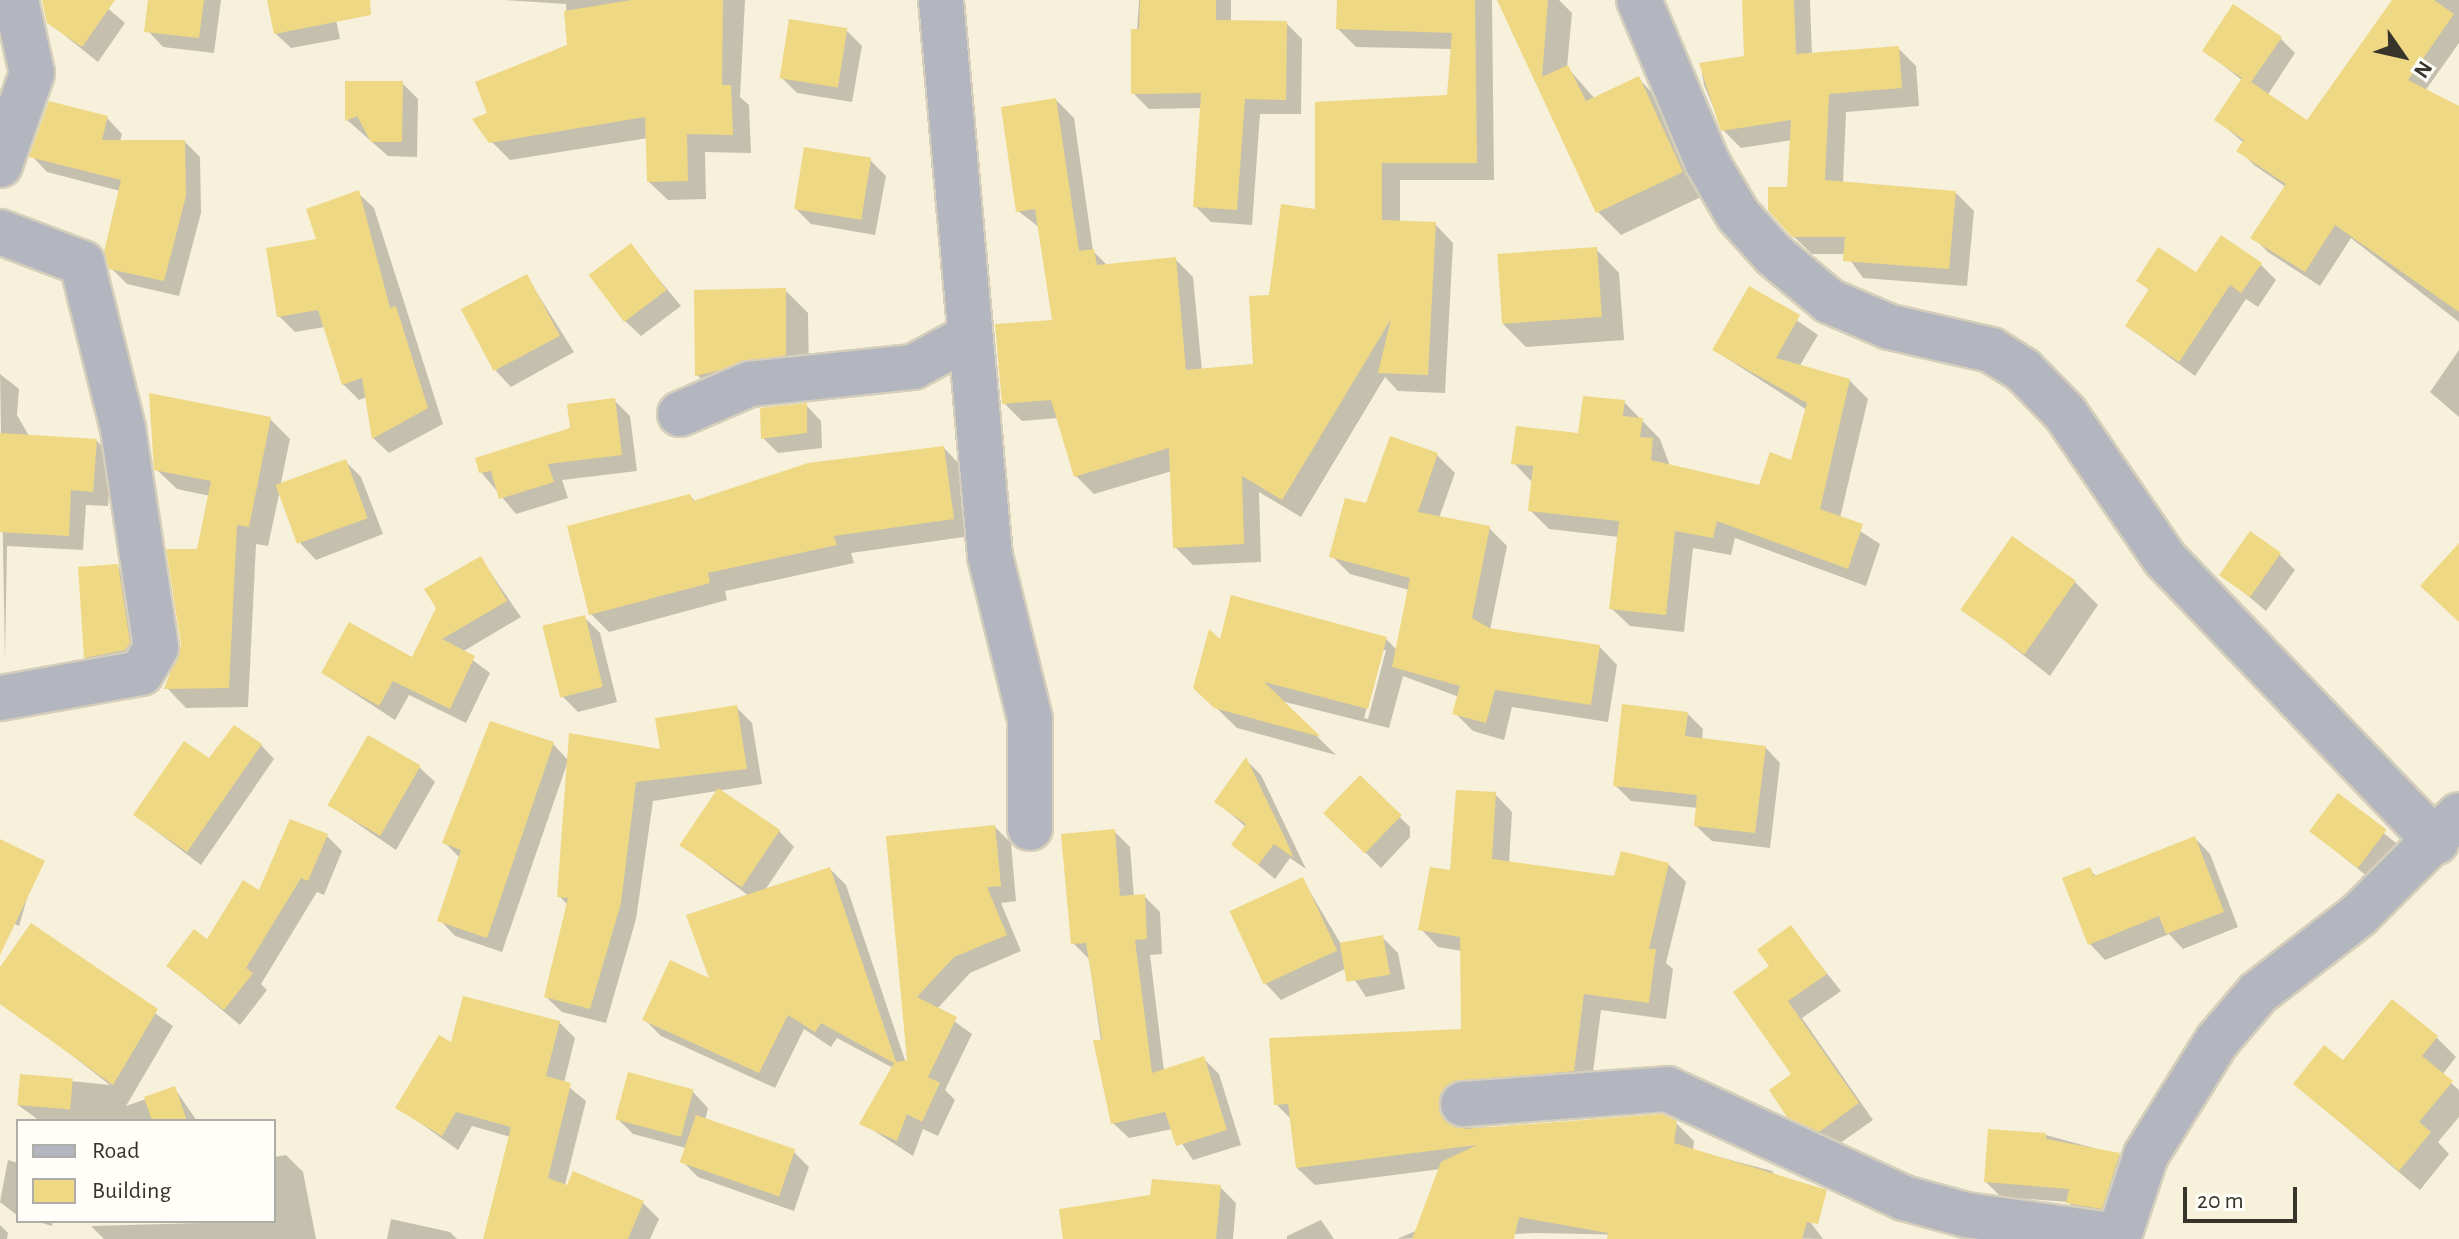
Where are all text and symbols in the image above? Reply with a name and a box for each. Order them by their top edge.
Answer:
north arrow [2363,16,2443,96]
text: N [2410,57,2436,82]
legend [16,1119,276,1223]
text: Road [92,1139,140,1163]
scale bar [2187,1171,2301,1221]
text: Building [92,1179,171,1203]
text: 20 m [2197,1189,2244,1213]

